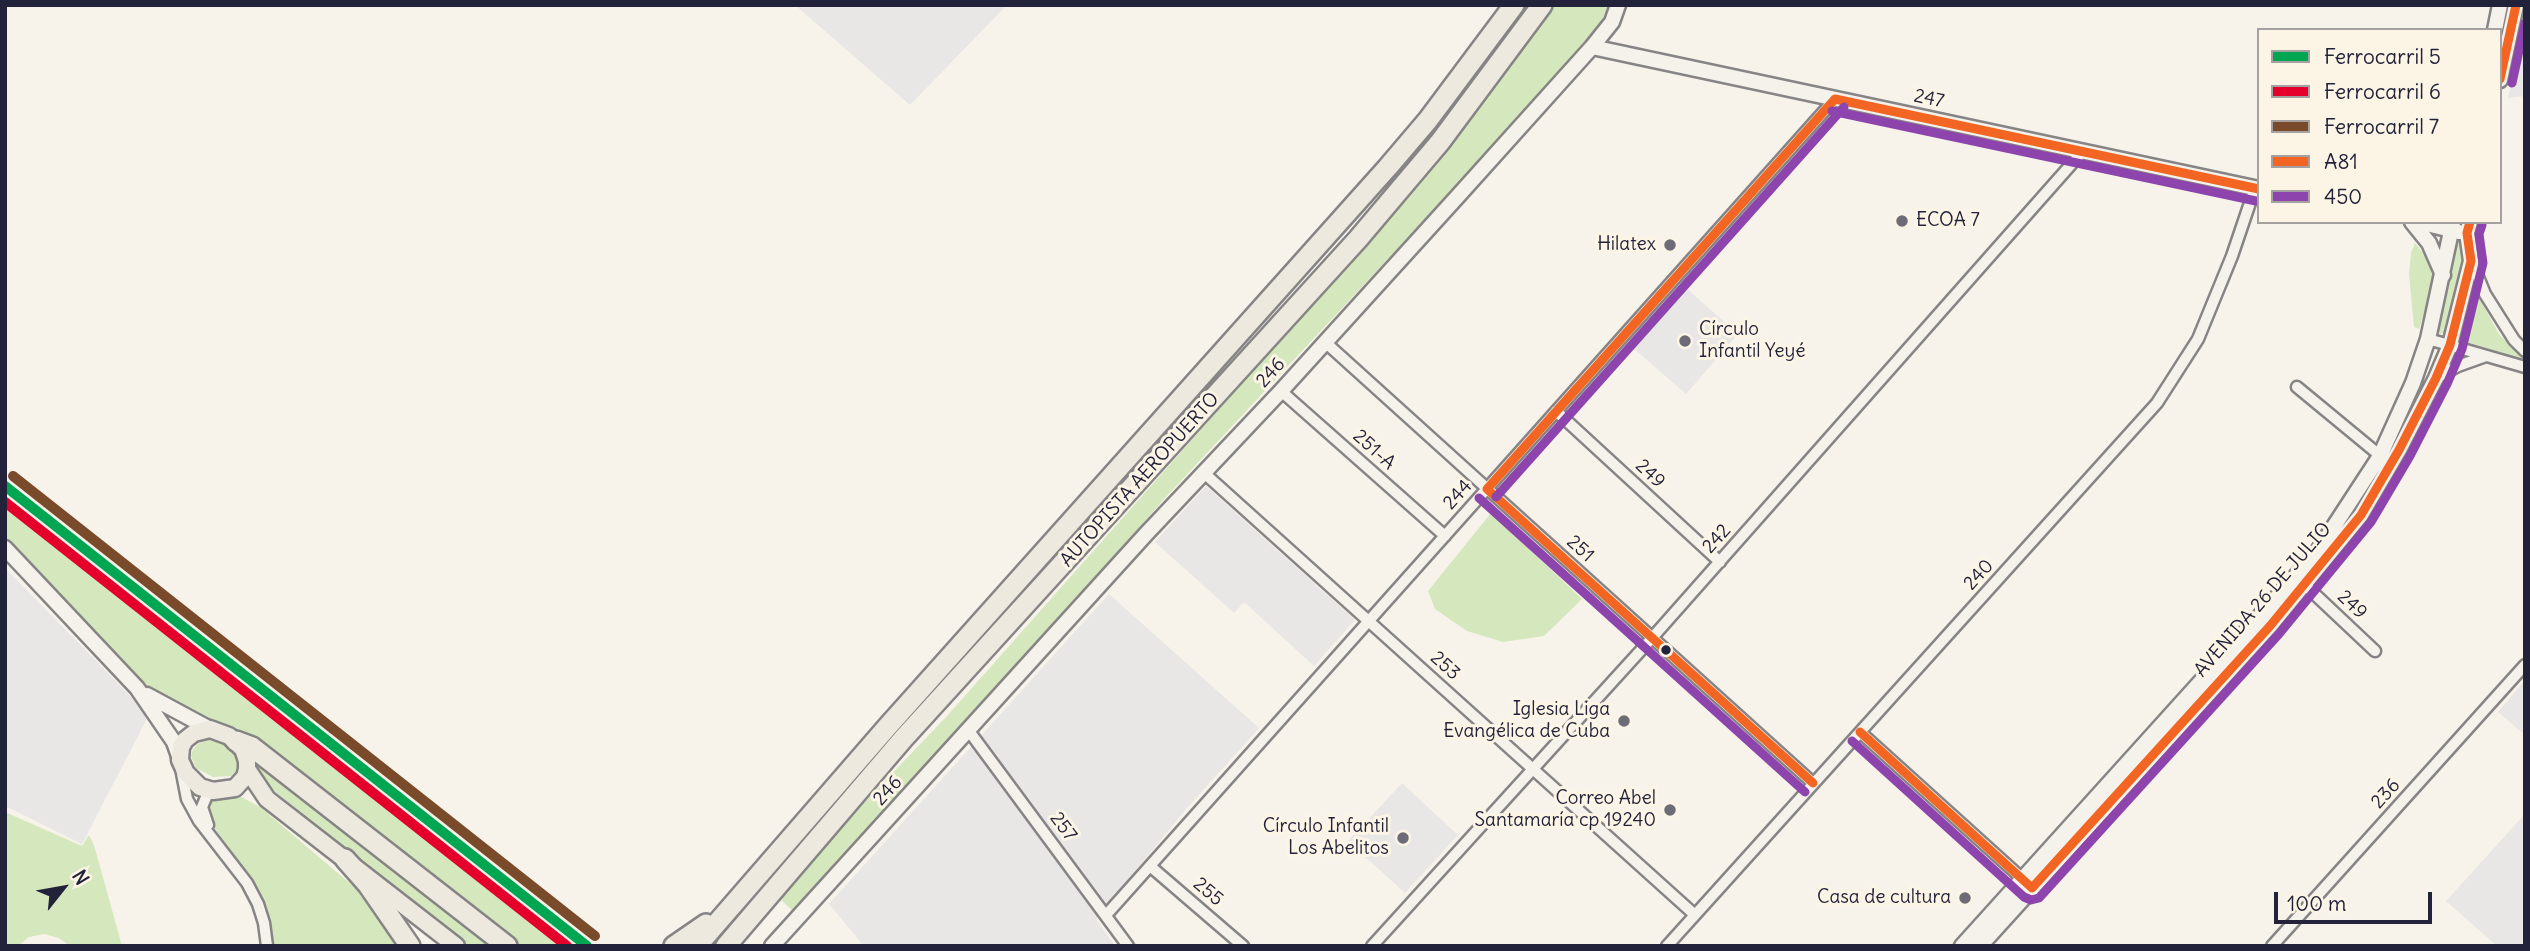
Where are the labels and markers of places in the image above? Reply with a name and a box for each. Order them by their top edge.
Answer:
place label: ECOA 7 [1916,210,1980,232]
marker: ECOA 7 [1894,213,1910,229]
place label: Hilatex [1597,234,1656,256]
marker: Hilatex [1662,237,1678,253]
place label: Círculo Infantil Yeyé [1699,319,1805,363]
marker: Círculo Infantil Yeyé [1677,333,1693,349]
unlabelled marker [1659,643,1673,657]
place label: Iglesia Liga Evangélica de Cuba [1443,699,1610,743]
marker: Iglesia Liga Evangélica de Cuba [1616,713,1632,729]
place label: Correo Abel Santamaría cp 19240 [1475,788,1656,832]
marker: Correo Abel Santamaría cp 19240 [1662,802,1678,818]
place label: Círculo Infantil Los Abelitos [1263,816,1389,860]
marker: Círculo Infantil Los Abelitos [1395,830,1411,846]
place label: Casa de cultura [1817,887,1951,909]
marker: Casa de cultura [1957,890,1973,906]

